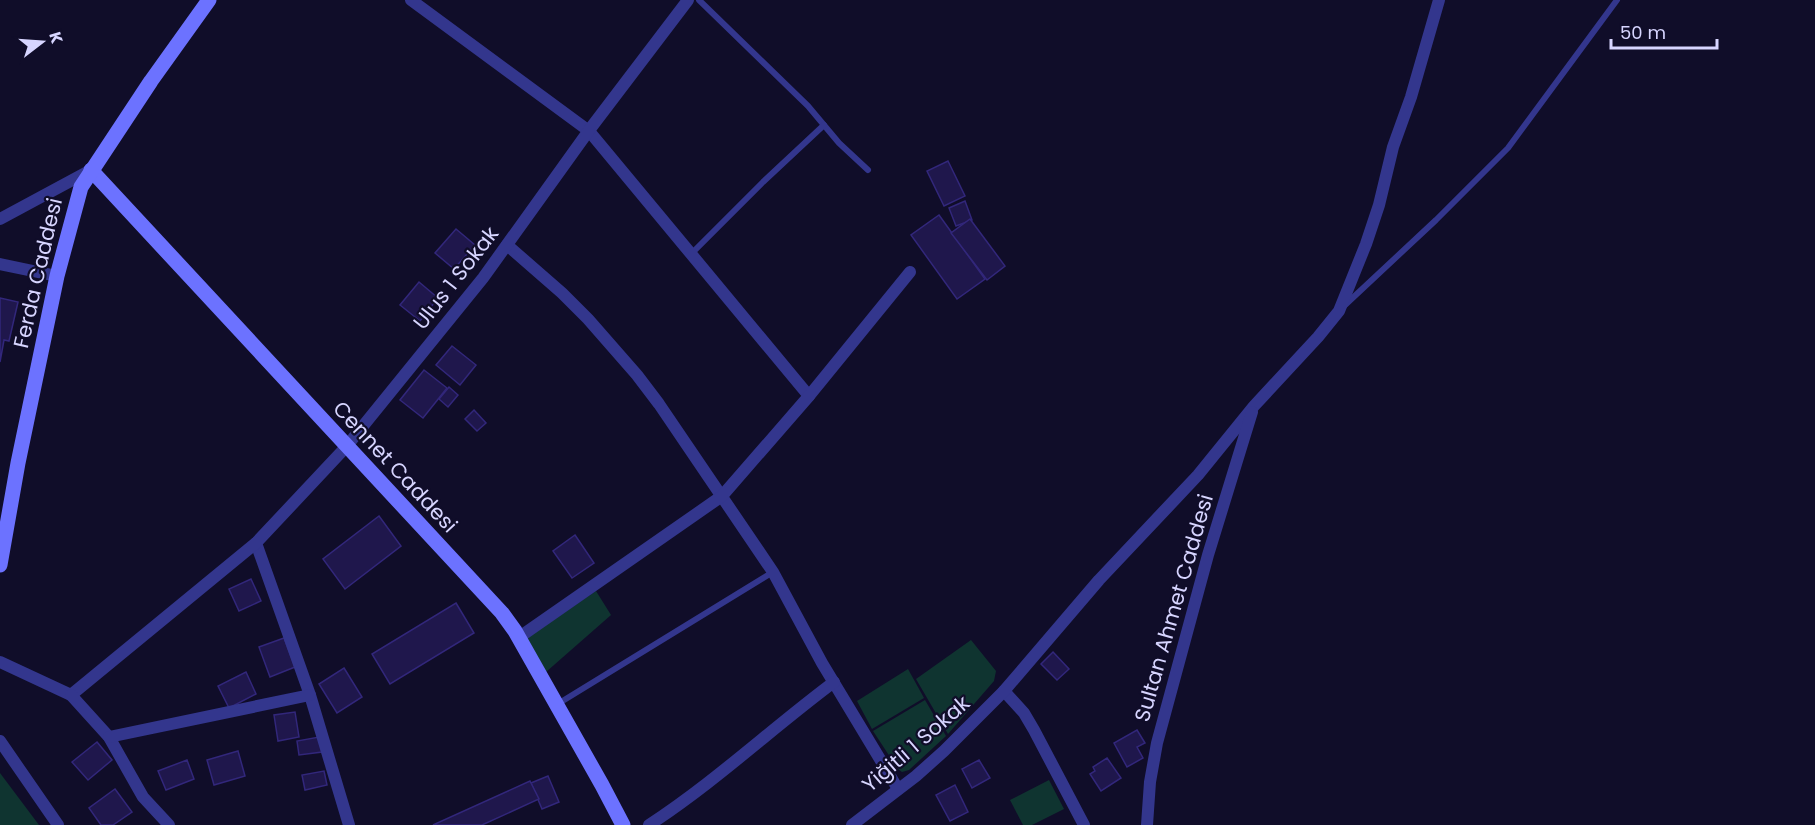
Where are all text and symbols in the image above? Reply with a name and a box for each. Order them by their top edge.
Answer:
north arrow [12,12,72,72]
scale bar [1611,12,1718,50]
text: 50 m [1620,20,1666,45]
text: K [43,29,68,46]
street label: Ferda Caddesi [6,195,69,351]
street label: Ulus 1 Sokak [406,220,505,335]
street label: Cennet Caddesi [327,394,464,539]
street label: Sultan Ahmet Caddesi [1127,491,1220,725]
street label: Yiğitli 1 Sokak [855,689,976,799]

